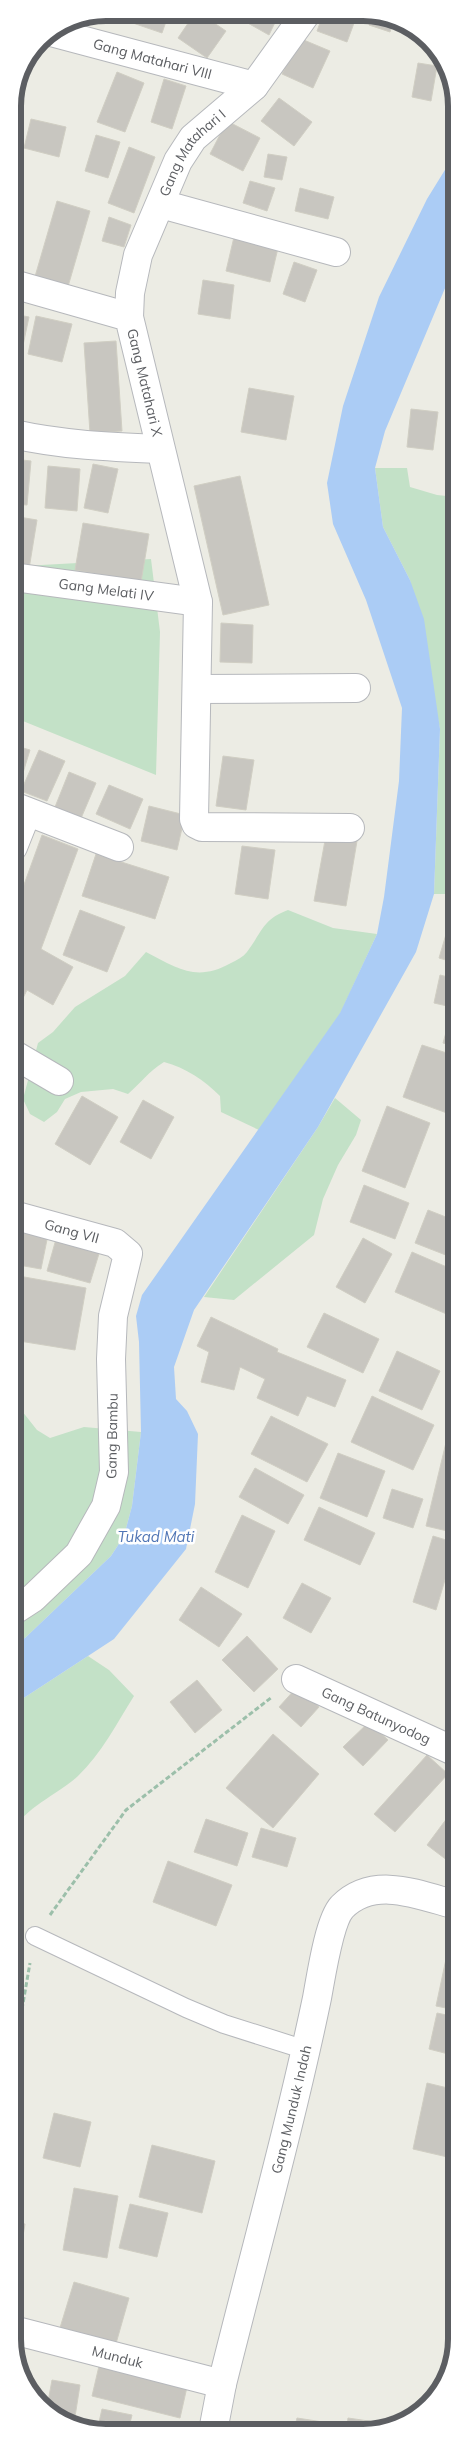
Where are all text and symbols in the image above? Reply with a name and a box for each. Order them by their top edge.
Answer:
street label: Gang Matahari VIII [91,35,214,83]
street label: Gang Matahari I [155,105,229,199]
street label: Gang Matahari X [123,327,167,438]
street label: Gang Melati IV [58,574,155,605]
street label: Gang VII [42,1215,101,1247]
street label: Gang Bambu [102,1393,122,1479]
water label: Tukad Mati [118,1527,195,1546]
street label: Gang Batunyodog [319,1683,434,1748]
street label: Gang Munduk Indah [267,2043,315,2176]
street label: Munduk [90,2342,146,2372]

